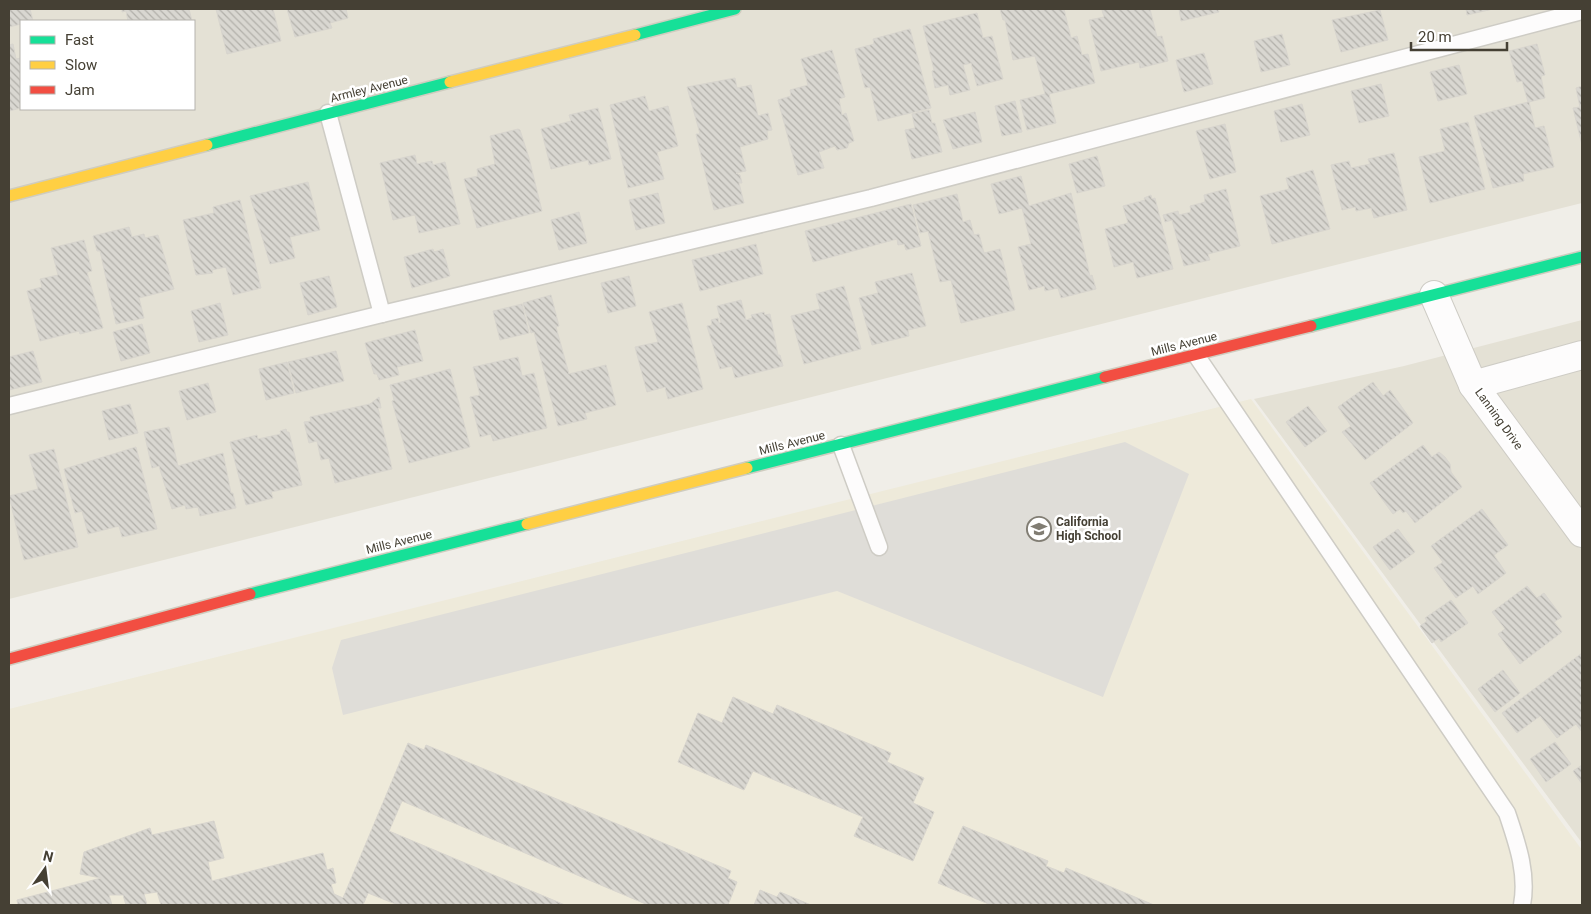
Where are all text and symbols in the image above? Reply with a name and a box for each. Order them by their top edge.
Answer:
legend [20,20,195,110]
scale bar [1411,20,1507,52]
text: 20 m [1418,28,1452,46]
text: Fast [65,31,94,49]
text: Slow [65,56,97,74]
street label: Armley Avenue [329,73,409,105]
text: Jam [65,81,95,99]
street label: Mills Avenue [1149,329,1219,359]
street label: Lanning Drive [1472,386,1526,452]
street label: Mills Avenue [757,428,827,458]
place label: California High School [1056,515,1121,543]
school or university icon: California High School [1026,516,1052,542]
street label: Mills Avenue [364,527,434,557]
north arrow [20,844,70,894]
text: N [41,847,55,865]

